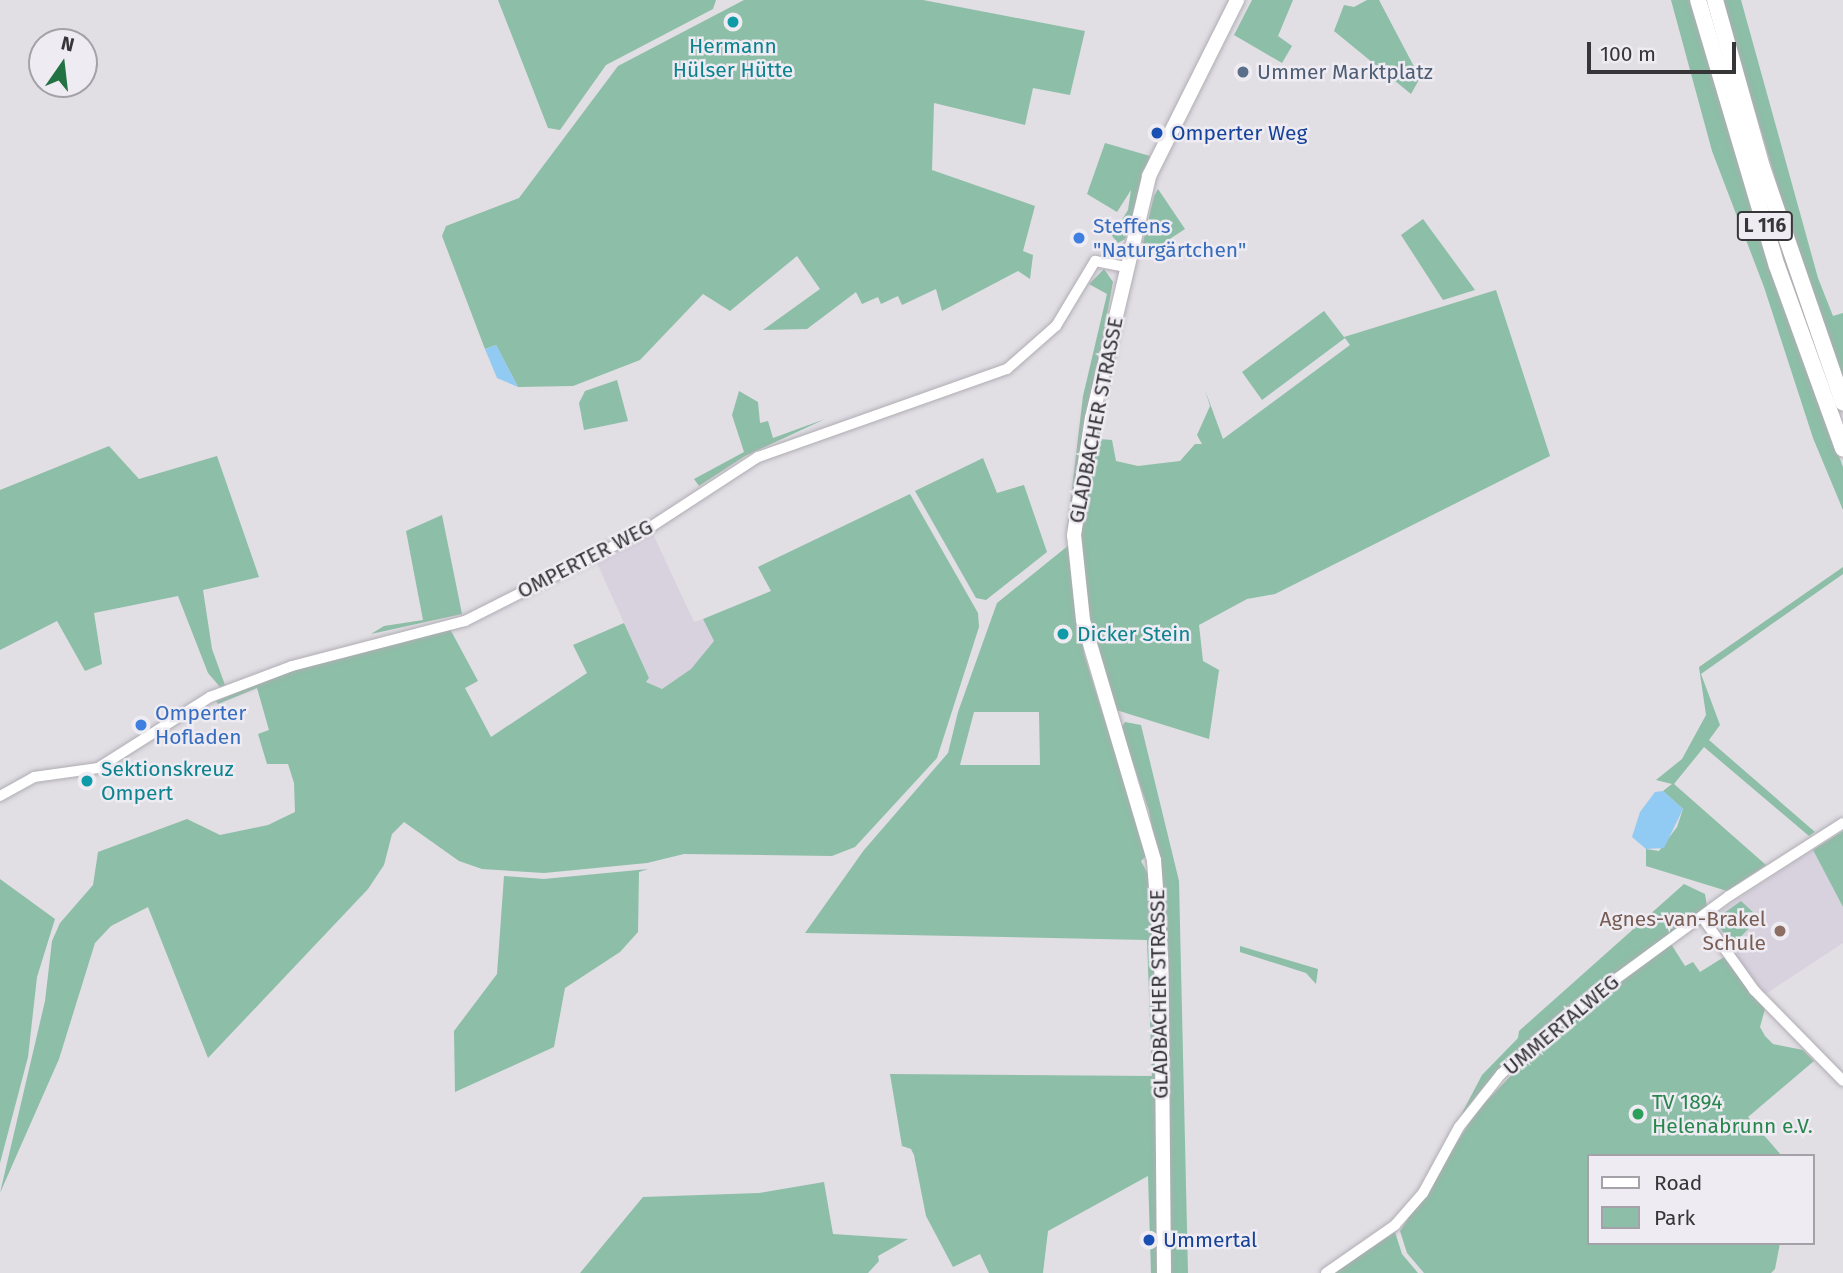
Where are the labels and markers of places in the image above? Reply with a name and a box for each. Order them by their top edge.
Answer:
marker: Hermann Hülser Hütte [725,14,741,30]
place label: Hermann Hülser Hütte [673,33,793,83]
place label: Ummer Marktplatz [1257,59,1433,85]
marker: Ummer Marktplatz [1235,64,1251,80]
place label: Omperter Weg [1171,120,1307,146]
marker: Omperter Weg [1149,125,1165,141]
place label: Steffens "Naturgärtchen" [1093,213,1246,263]
marker: Steffens "Naturgärtchen" [1071,230,1087,246]
place label: Dicker Stein [1077,621,1191,647]
marker: Dicker Stein [1055,626,1071,642]
place label: Omperter Hofladen [155,700,246,750]
marker: Omperter Hofladen [133,717,149,733]
place label: Sektionskreuz Ompert [101,756,234,806]
marker: Sektionskreuz Ompert [79,773,95,789]
place label: Agnes-van-Brakel Schule [1600,906,1766,956]
marker: Agnes-van-Brakel Schule [1772,923,1788,939]
place label: TV 1894 Helenabrunn e.V. [1652,1089,1813,1139]
marker: TV 1894 Helenabrunn e.V. [1630,1106,1646,1122]
place label: Ummertal [1163,1227,1257,1253]
marker: Ummertal [1141,1232,1157,1248]

